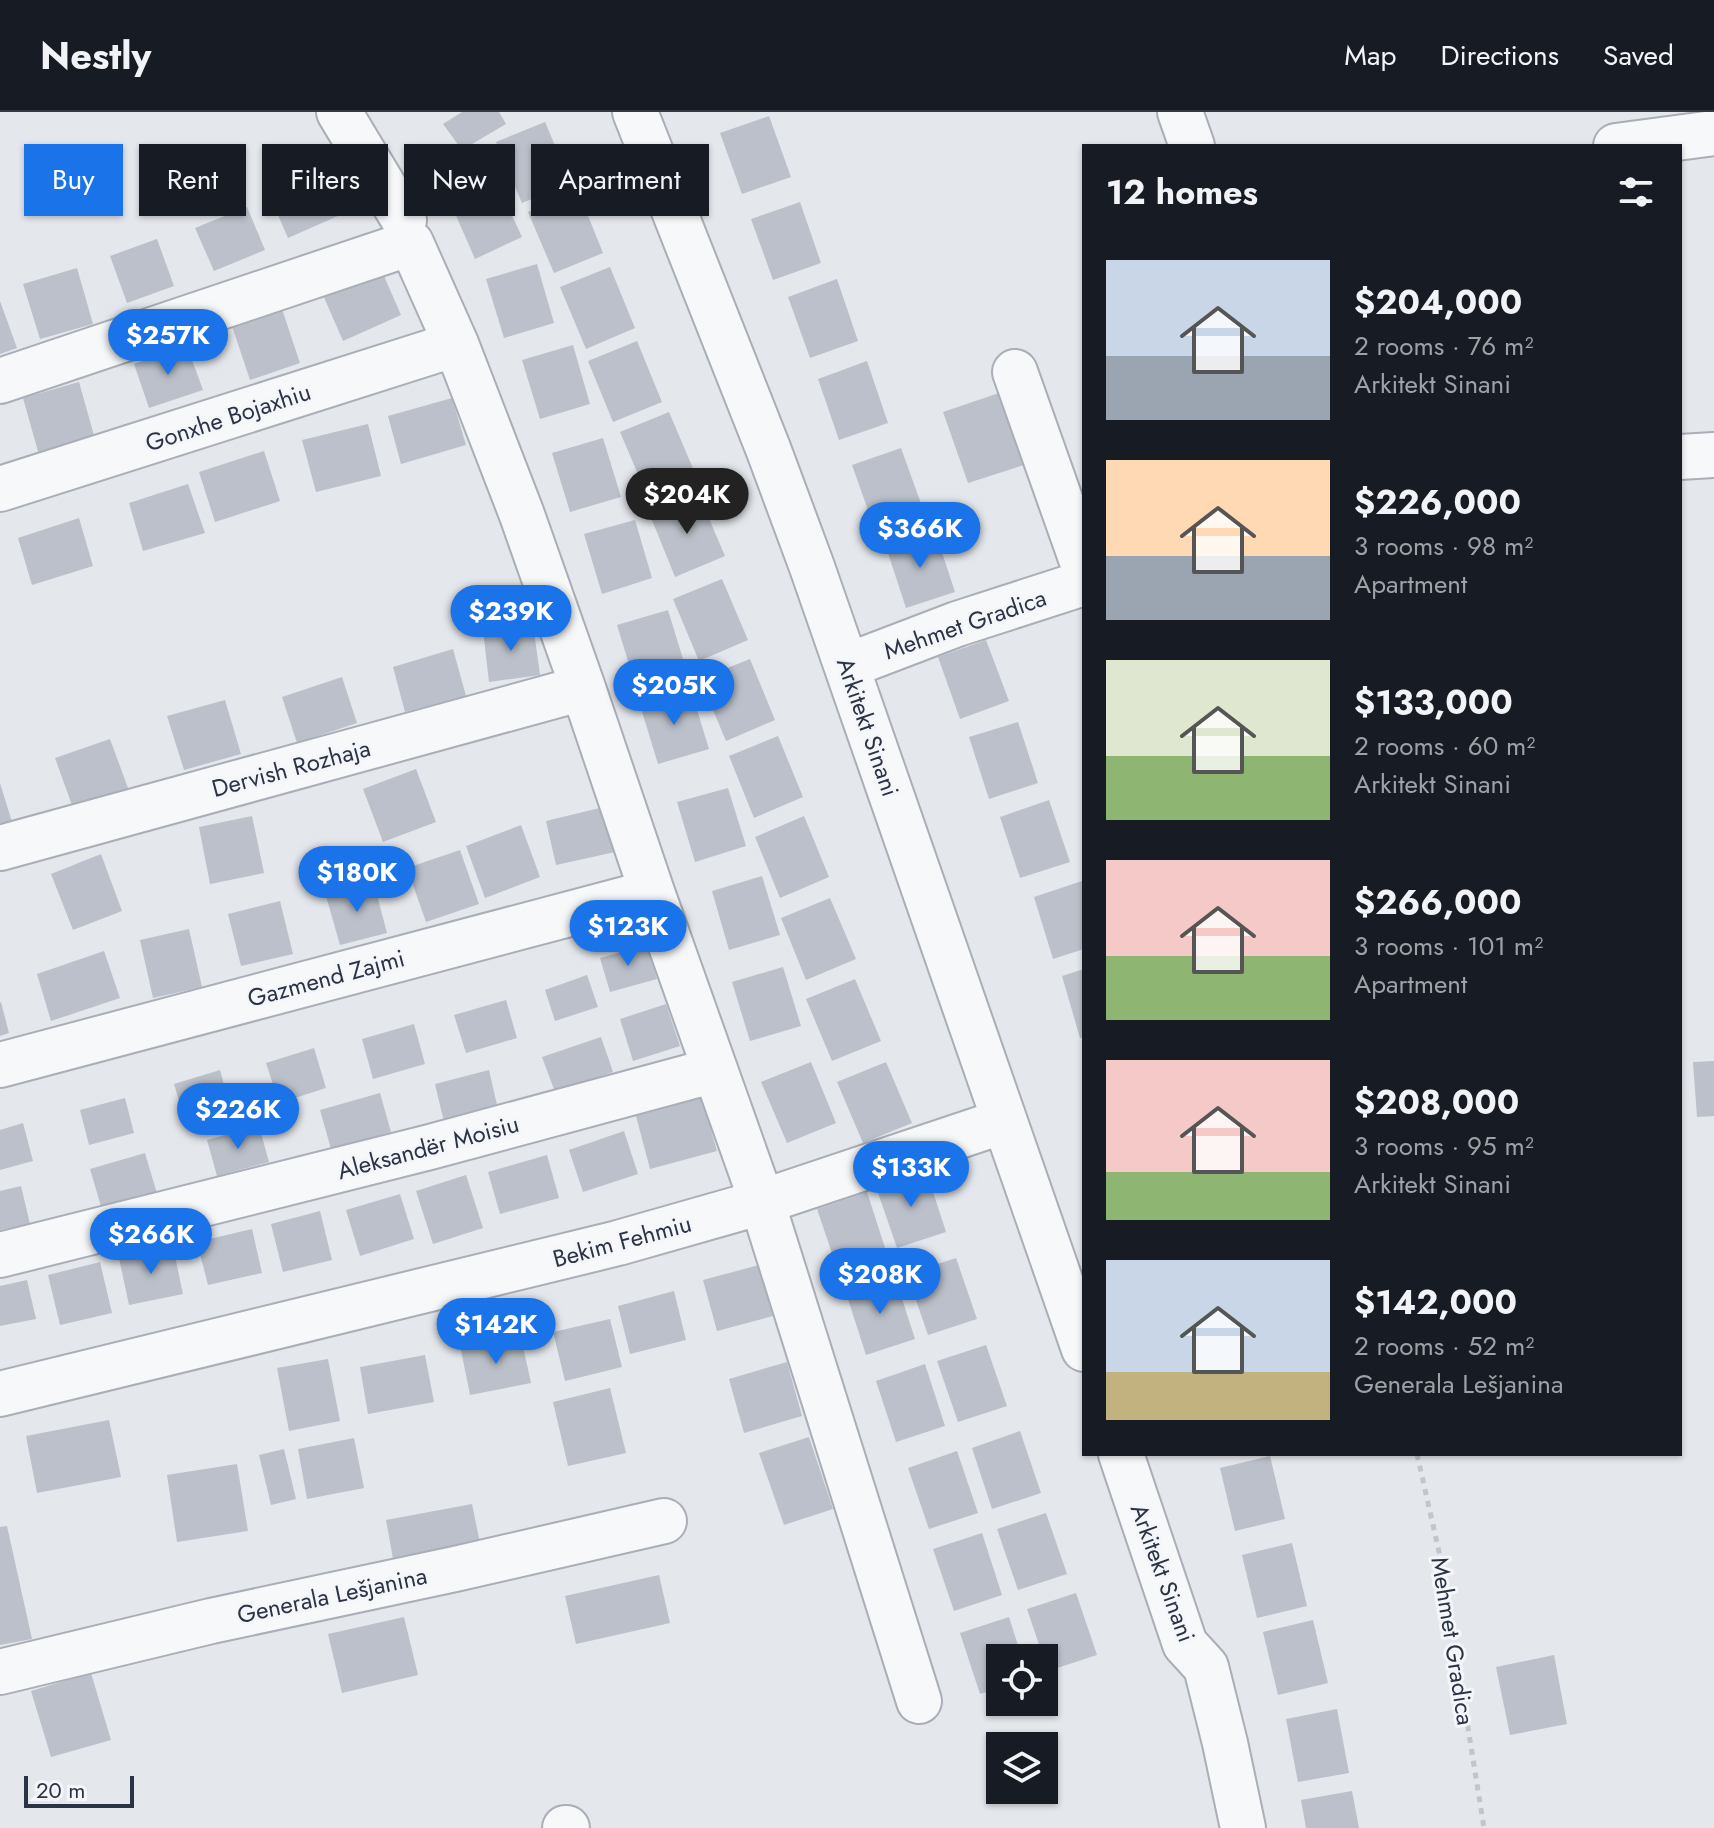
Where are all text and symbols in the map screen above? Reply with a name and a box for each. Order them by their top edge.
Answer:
text: Nestly [40,28,151,83]
text: Map [1344,35,1396,76]
text: Directions [1440,35,1559,76]
text: Saved [1603,35,1674,76]
chip: Buy [24,144,123,216]
chip: Rent [139,144,246,216]
chip: Filters [262,144,388,216]
chip: New [404,144,515,216]
chip: Apartment [531,144,709,216]
text: 12 homes [1106,168,1258,217]
icon: filters [1614,170,1658,214]
text: $204,000 [1354,278,1522,327]
icon: home [1170,292,1266,388]
pin: $257K [112,309,224,377]
text: $257K [126,316,210,354]
text: 2 rooms · 76 m² [1354,327,1533,365]
text: Arkitekt Sinani [1354,365,1511,403]
street label: Gonxhe Bojaxhiu [141,374,315,460]
pin: $204K [631,468,743,536]
text: $204K [644,475,730,513]
text: $226,000 [1354,478,1521,527]
icon: home [1170,492,1266,588]
pin: $366K [864,502,976,570]
text: $366K [877,509,963,547]
text: 3 rooms · 98 m² [1354,527,1533,565]
text: Apartment [1354,565,1467,603]
street label: Mehmet Gradica [879,580,1051,668]
pin: $239K [455,585,567,653]
text: $239K [469,592,553,630]
street label: Arkitekt Sinani [828,653,908,801]
pin: $205K [618,659,730,727]
text: $205K [631,666,717,704]
text: $133,000 [1354,678,1513,727]
icon: home [1170,692,1266,788]
text: 2 rooms · 60 m² [1354,727,1535,765]
street label: Dervish Rozhaja [208,730,374,806]
text: Arkitekt Sinani [1354,765,1511,803]
pin: $180K [301,846,413,914]
text: $180K [316,853,398,891]
text: $266,000 [1354,878,1521,927]
icon: home [1170,892,1266,988]
pin: $123K [572,900,684,968]
text: $123K [588,907,668,945]
text: 3 rooms · 101 m² [1354,927,1543,965]
street label: Gazmend Zajmi [244,940,408,1016]
text: Apartment [1354,965,1467,1003]
text: $208,000 [1354,1078,1519,1127]
pin: $226K [182,1083,294,1151]
text: $226K [195,1090,281,1128]
icon: home [1170,1092,1266,1188]
street label: Aleksandër Moisiu [333,1106,523,1188]
text: 3 rooms · 95 m² [1354,1127,1534,1165]
pin: $133K [855,1141,967,1209]
text: $133K [871,1148,951,1186]
text: Arkitekt Sinani [1354,1165,1511,1203]
street label: Bekim Fehmiu [549,1206,695,1276]
pin: $266K [95,1208,207,1276]
text: $266K [108,1215,194,1253]
pin: $208K [824,1248,936,1316]
text: $208K [838,1255,922,1293]
text: $142,000 [1354,1278,1517,1327]
icon: home [1170,1292,1266,1388]
pin: $142K [440,1298,552,1366]
text: $142K [455,1305,537,1343]
text: 2 rooms · 52 m² [1354,1327,1534,1365]
text: Generala Lešjanina [1354,1365,1563,1403]
street label: Arkitekt Sinani [1122,1499,1204,1647]
street label: Mehmet Gradica [1422,1554,1484,1728]
street label: Generala Lešjanina [234,1558,430,1632]
map controls [986,1644,1058,1804]
button: locate [986,1644,1058,1716]
button: layers [986,1732,1058,1804]
scale bar [24,1772,134,1808]
text: 20 m [36,1774,85,1806]

